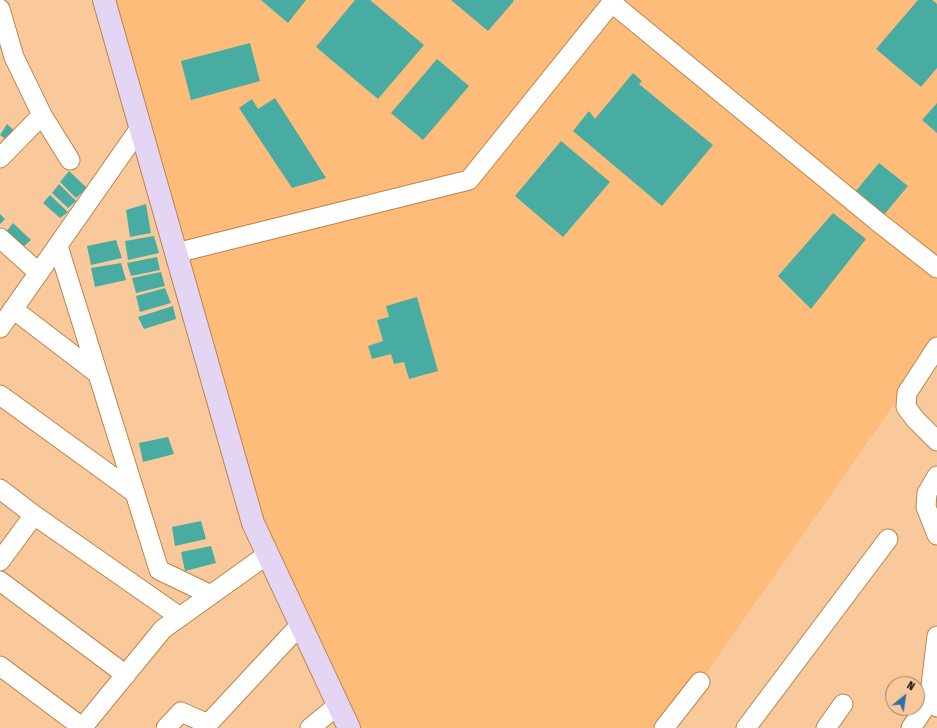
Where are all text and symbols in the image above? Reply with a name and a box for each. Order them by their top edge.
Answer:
north arrow [885,676,925,716]
text: N [905,679,917,693]

